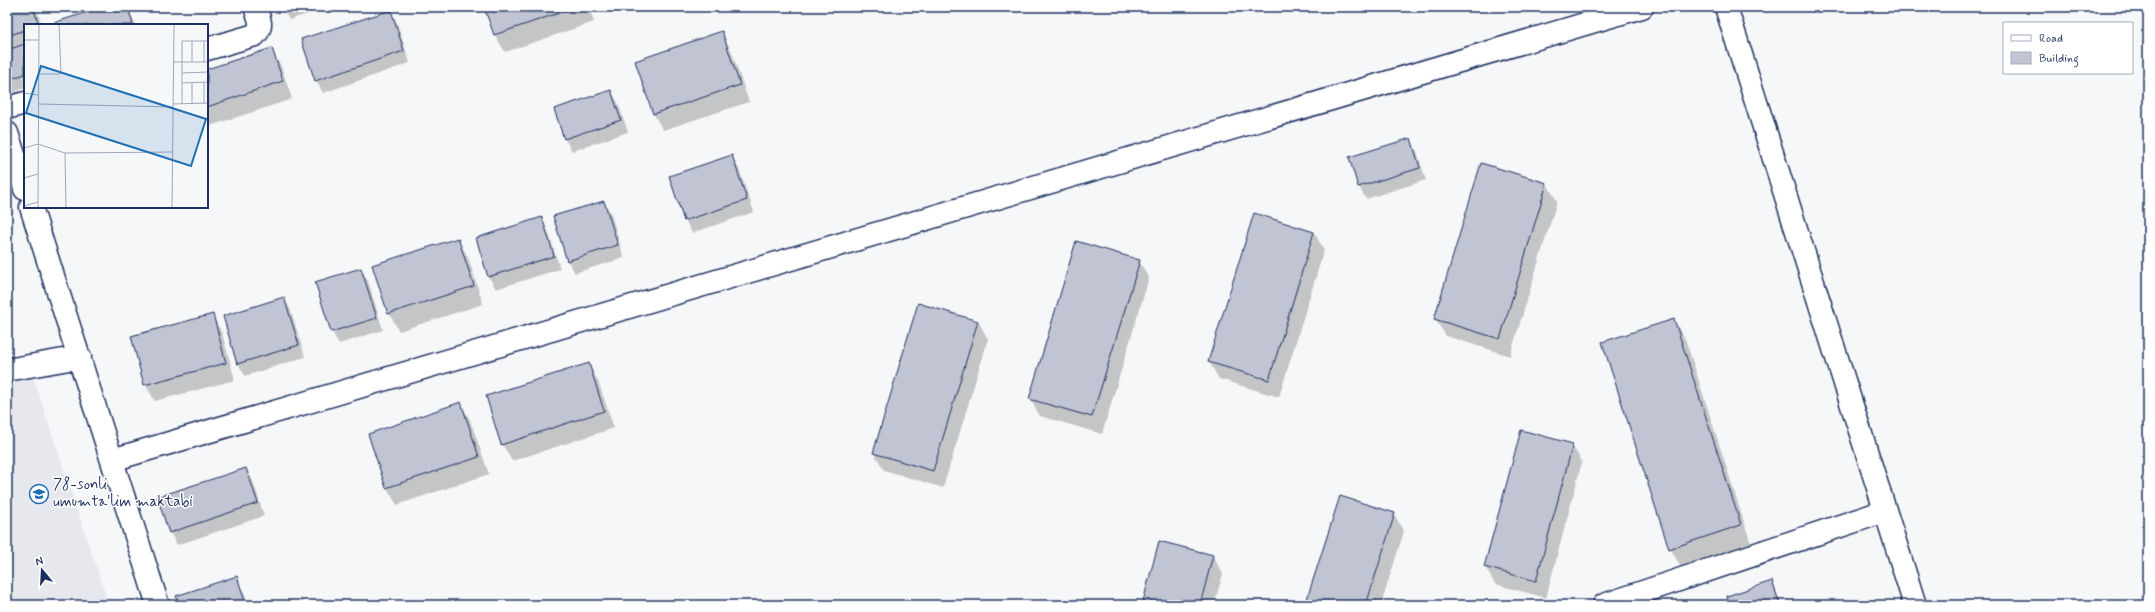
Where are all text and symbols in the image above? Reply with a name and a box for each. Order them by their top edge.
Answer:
legend [2003,22,2133,74]
inset map [24,24,208,208]
text: Road [2039,31,2063,47]
text: Building [2039,51,2079,68]
place label: 78-sonli umumta'lim maktabi [53,475,193,512]
school or university icon: 78-sonli umumta'lim maktabi [28,483,50,505]
north arrow [22,550,62,590]
text: N [34,554,45,569]

